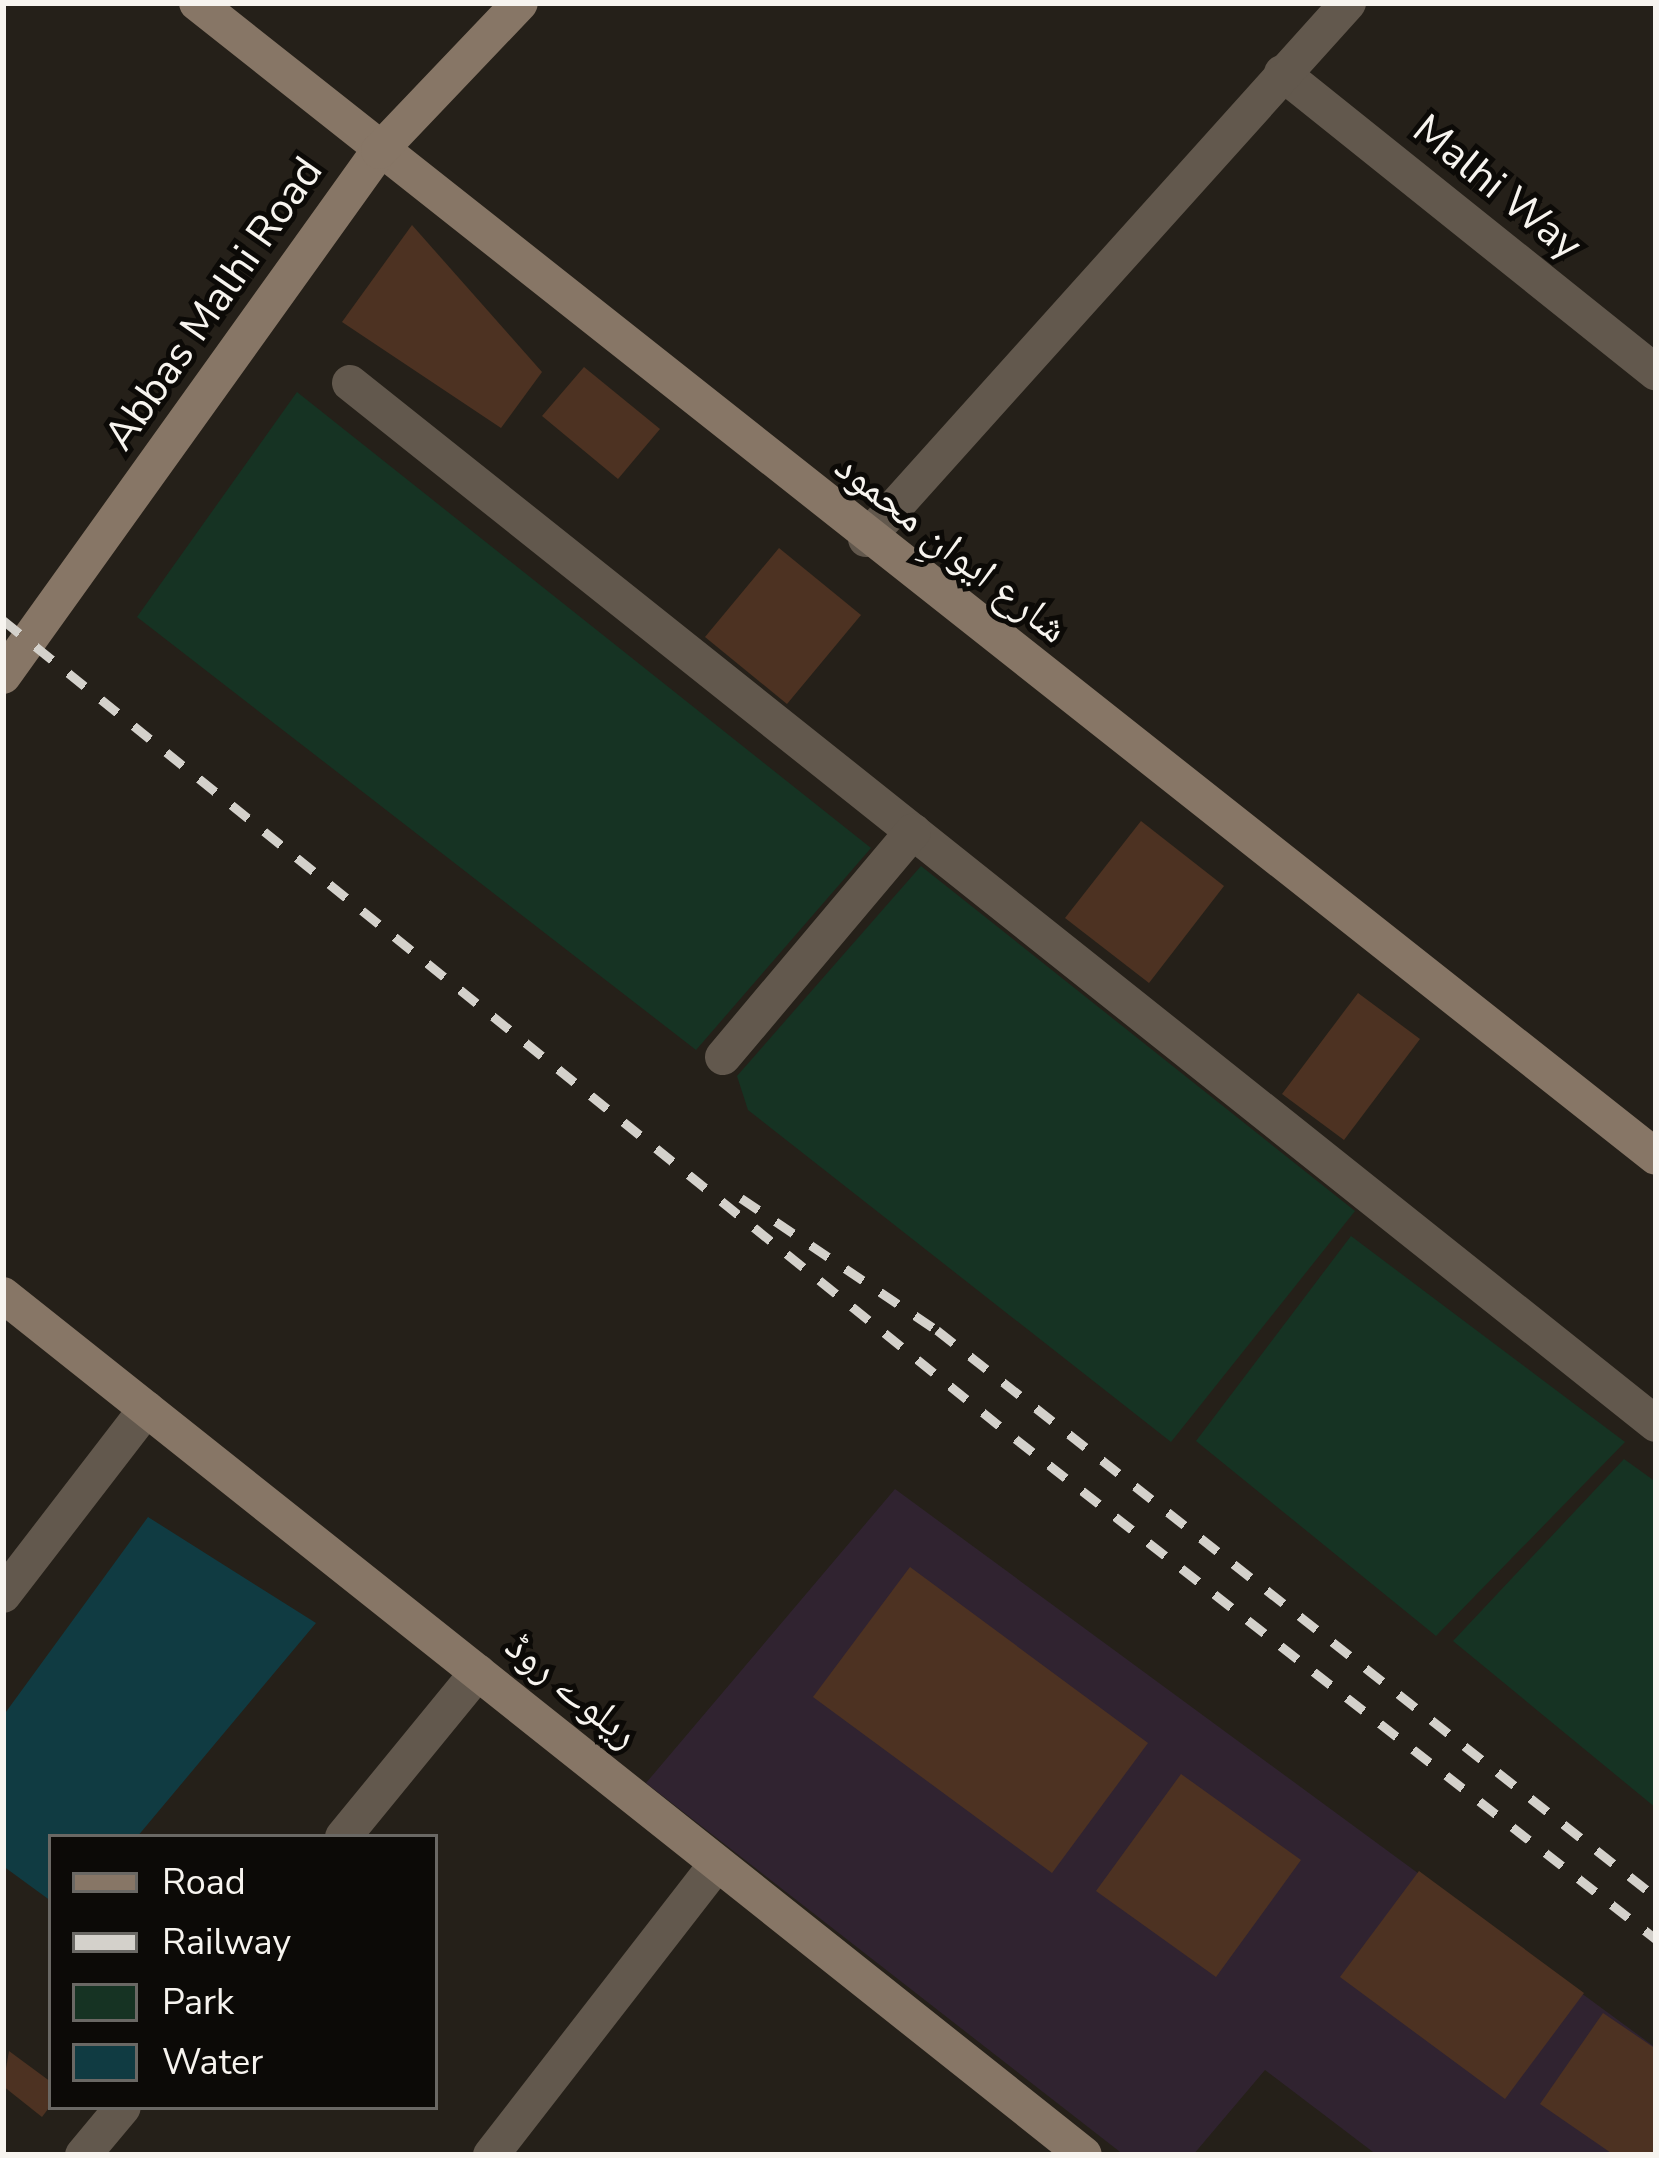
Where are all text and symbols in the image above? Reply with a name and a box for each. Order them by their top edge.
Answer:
street label: Malhi Way [1402,105,1592,271]
street label: Abbas Malhi Road [94,148,334,460]
street label: شارع ایوانِ محمود [825,441,1077,655]
street label: ریلوے روڈ [495,1621,649,1759]
legend [48,1834,438,2110]
text: Road [162,1858,246,1907]
text: Railway [162,1918,291,1967]
text: Park [162,1978,234,2027]
text: Water [162,2038,263,2087]

